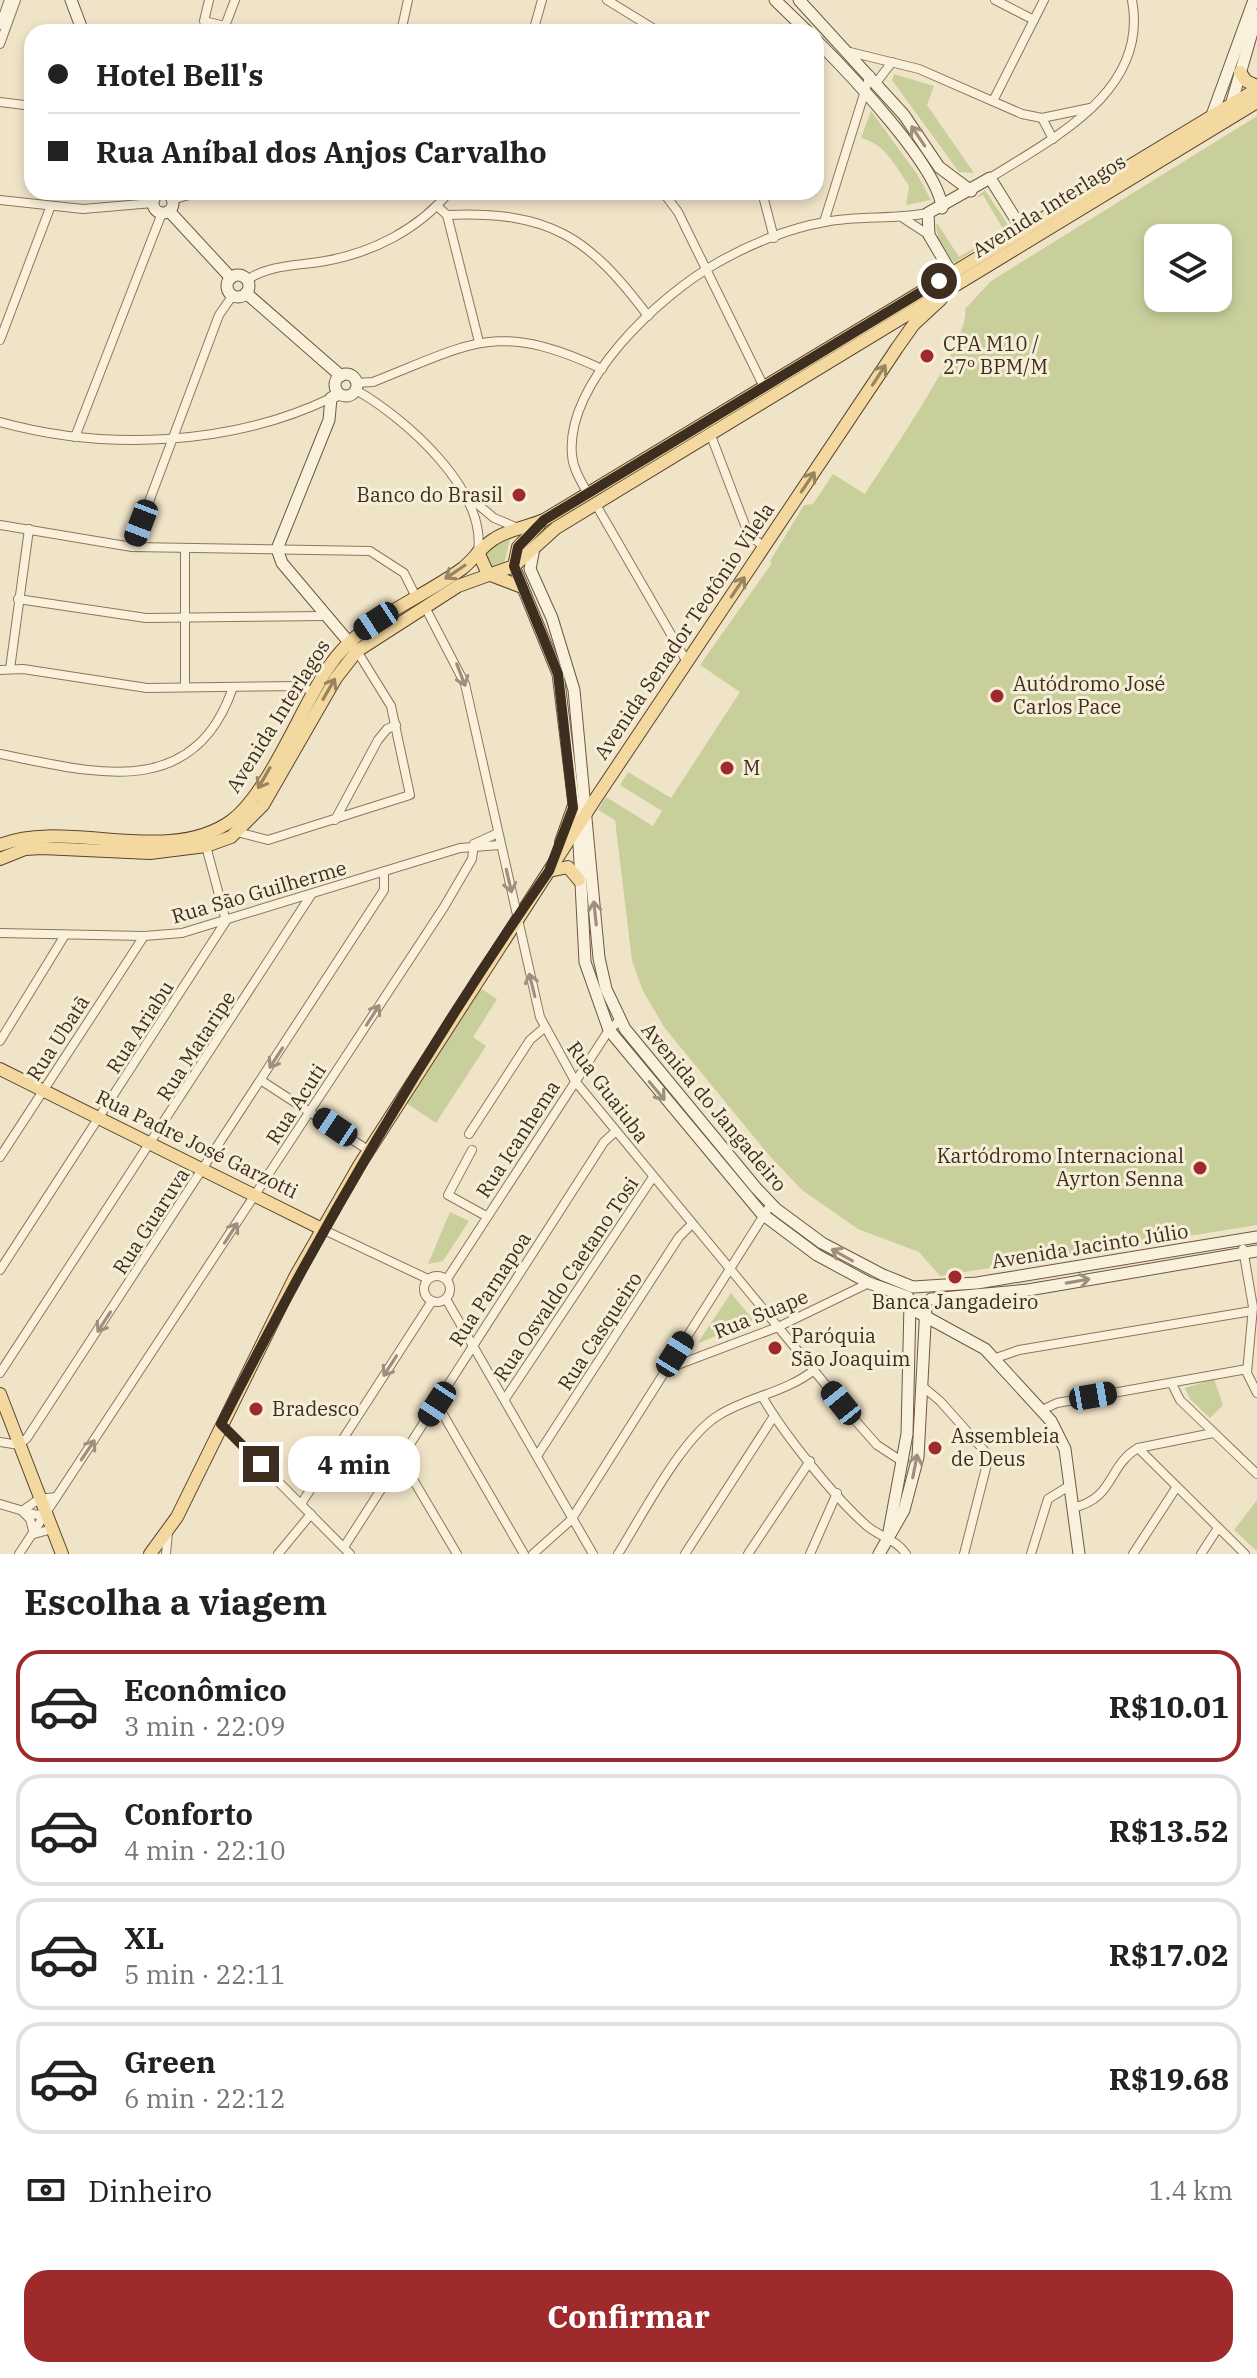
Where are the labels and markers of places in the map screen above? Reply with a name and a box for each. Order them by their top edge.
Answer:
place label: CPA M10 / 27º BPM/M [943,330,1048,380]
marker: CPA M10 / 27º BPM/M [918,347,936,365]
place label: Banco do Brasil [357,481,503,508]
marker: Banco do Brasil [510,486,528,504]
place label: Autódromo José Carlos Pace [1013,670,1165,720]
marker: Autódromo José Carlos Pace [988,687,1006,705]
place label: M [743,754,760,781]
marker: M [718,759,736,777]
place label: Kartódromo Internacional Ayrton Senna [937,1142,1184,1192]
marker: Kartódromo Internacional Ayrton Senna [1191,1159,1209,1177]
marker: Banca Jangadeiro [946,1268,964,1286]
place label: Banca Jangadeiro [872,1288,1038,1315]
place label: Paróquia São Joaquim [791,1322,911,1372]
marker: Paróquia São Joaquim [766,1339,784,1357]
place label: Bradesco [272,1395,359,1422]
marker: Bradesco [247,1400,265,1418]
place label: Assembleia de Deus [951,1422,1060,1472]
marker: Assembleia de Deus [926,1439,944,1457]

